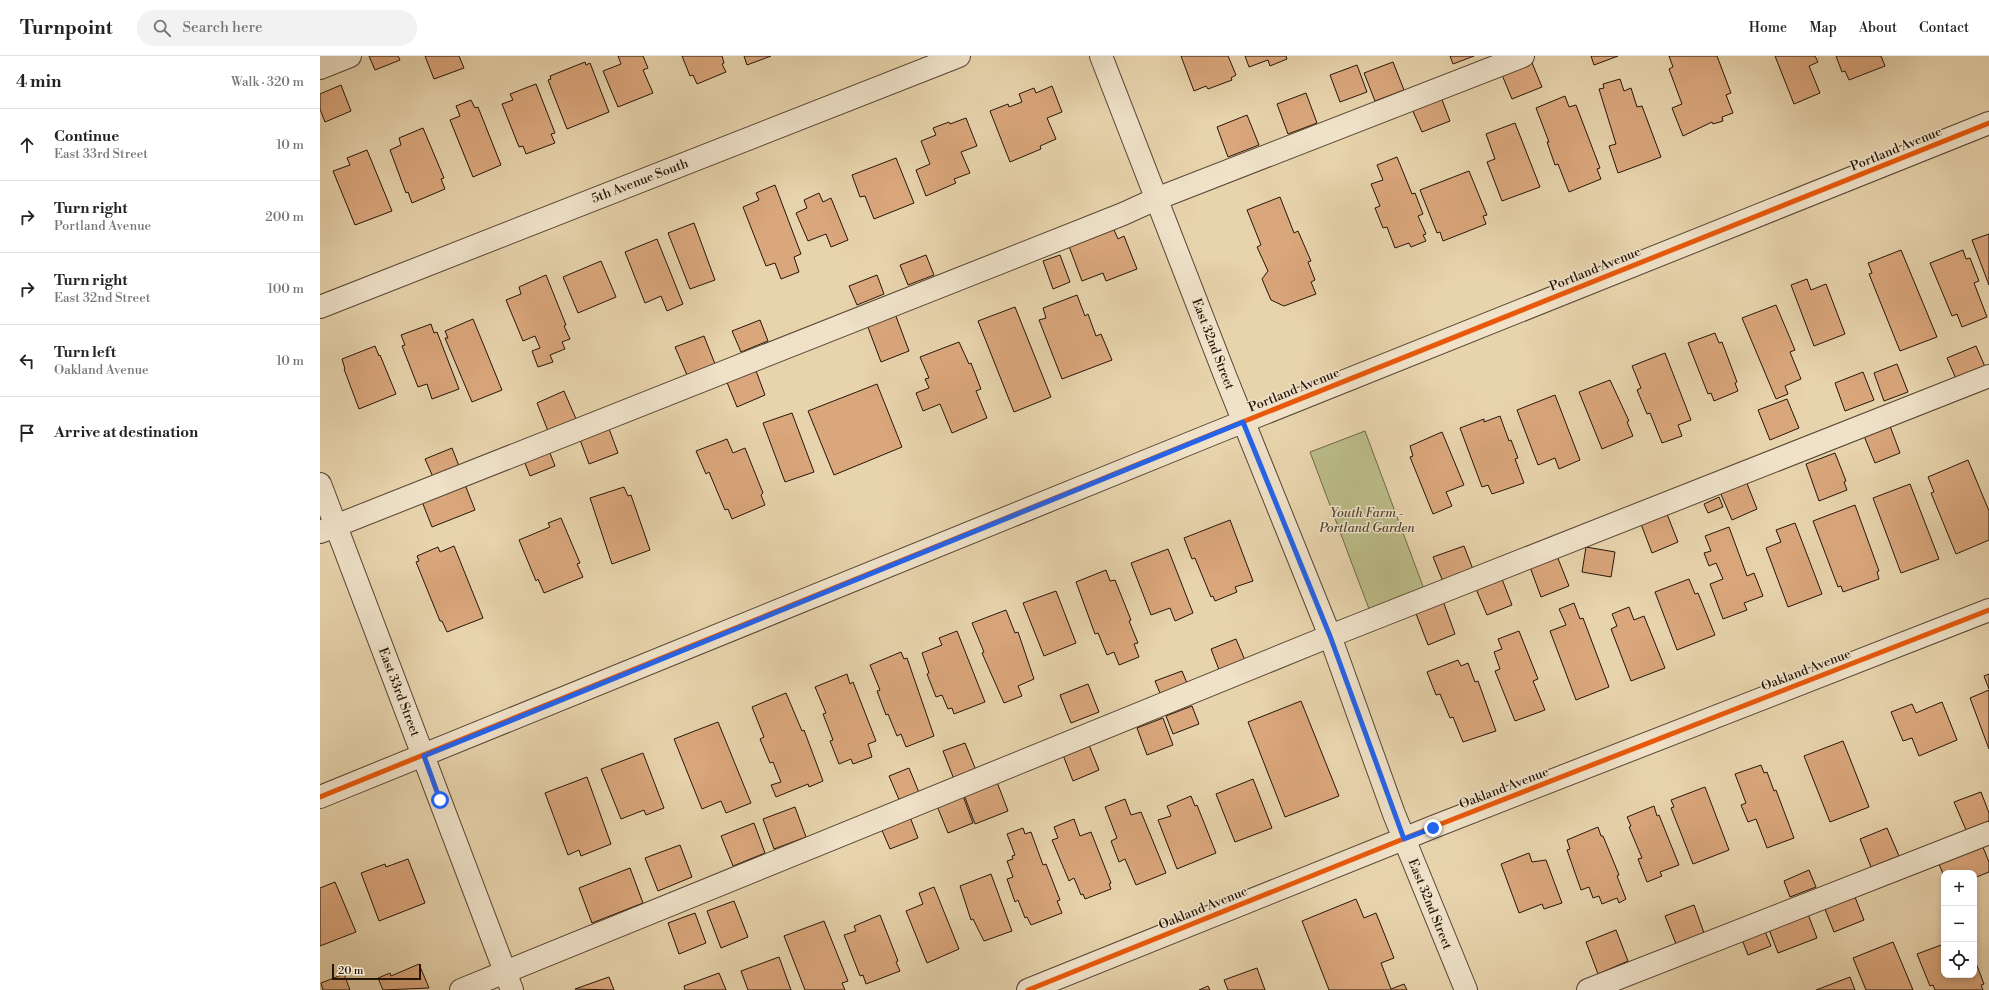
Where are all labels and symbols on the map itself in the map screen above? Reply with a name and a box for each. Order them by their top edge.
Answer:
street label: Portland Avenue [1848,123,1944,175]
street label: 5th Avenue South [589,155,691,207]
street label: Portland Avenue [1547,243,1643,295]
street label: East 32nd Street [1188,296,1238,392]
street label: Portland Avenue [1246,364,1342,416]
park label: Youth Farm - Portland Garden [1318,505,1415,536]
street label: East 33rd Street [375,645,423,739]
street label: Oakland Avenue [1759,645,1853,694]
street label: Oakland Avenue [1457,763,1551,812]
route start [431,791,449,809]
route end [1424,819,1442,837]
street label: East 32nd Street [1405,856,1456,952]
street label: Oakland Avenue [1156,883,1250,933]
scale bar [332,962,421,981]

